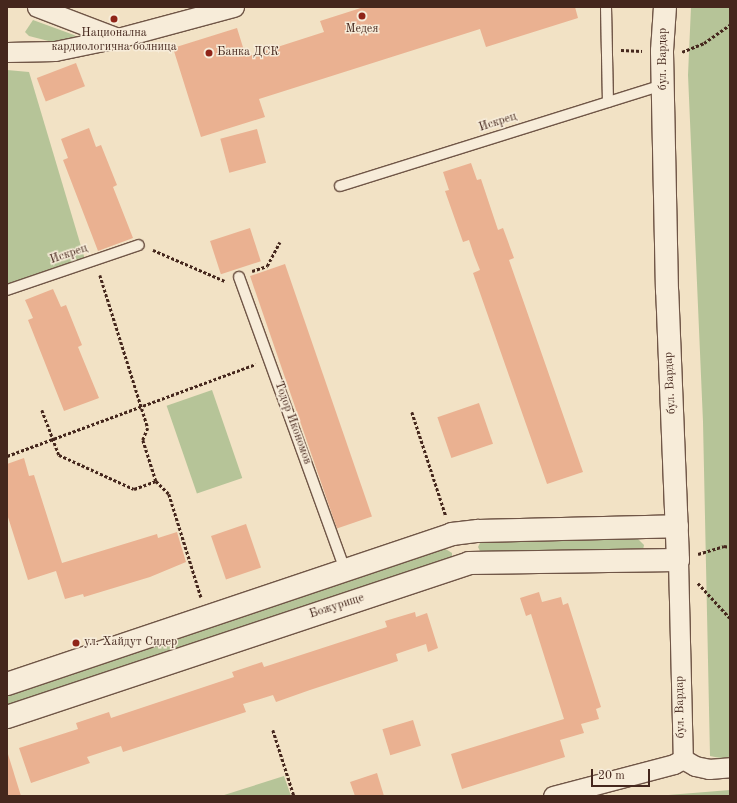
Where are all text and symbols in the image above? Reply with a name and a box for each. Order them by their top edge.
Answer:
marker: Медея [357,11,367,21]
marker: Национална кардиологична болница [108,13,120,25]
place label: Медея [345,23,379,37]
place label: Национална кардиологична болница [51,27,177,55]
street label: бул. Вардар [657,28,671,90]
place label: Банка ДСК [217,46,279,60]
marker: Банка ДСК [204,48,214,58]
street label: Искрец [477,110,519,136]
street label: Искрец [48,242,90,268]
street label: бул. Вардар [662,351,680,415]
street label: Тодор Икономов [270,380,314,466]
street label: Божурище [308,591,366,623]
place label: ул. Хайдут Сидер [84,636,177,650]
marker: ул. Хайдут Сидер [71,638,81,648]
street label: бул. Вардар [673,676,689,738]
scale bar [593,761,652,787]
text: 20 m [598,770,625,782]

